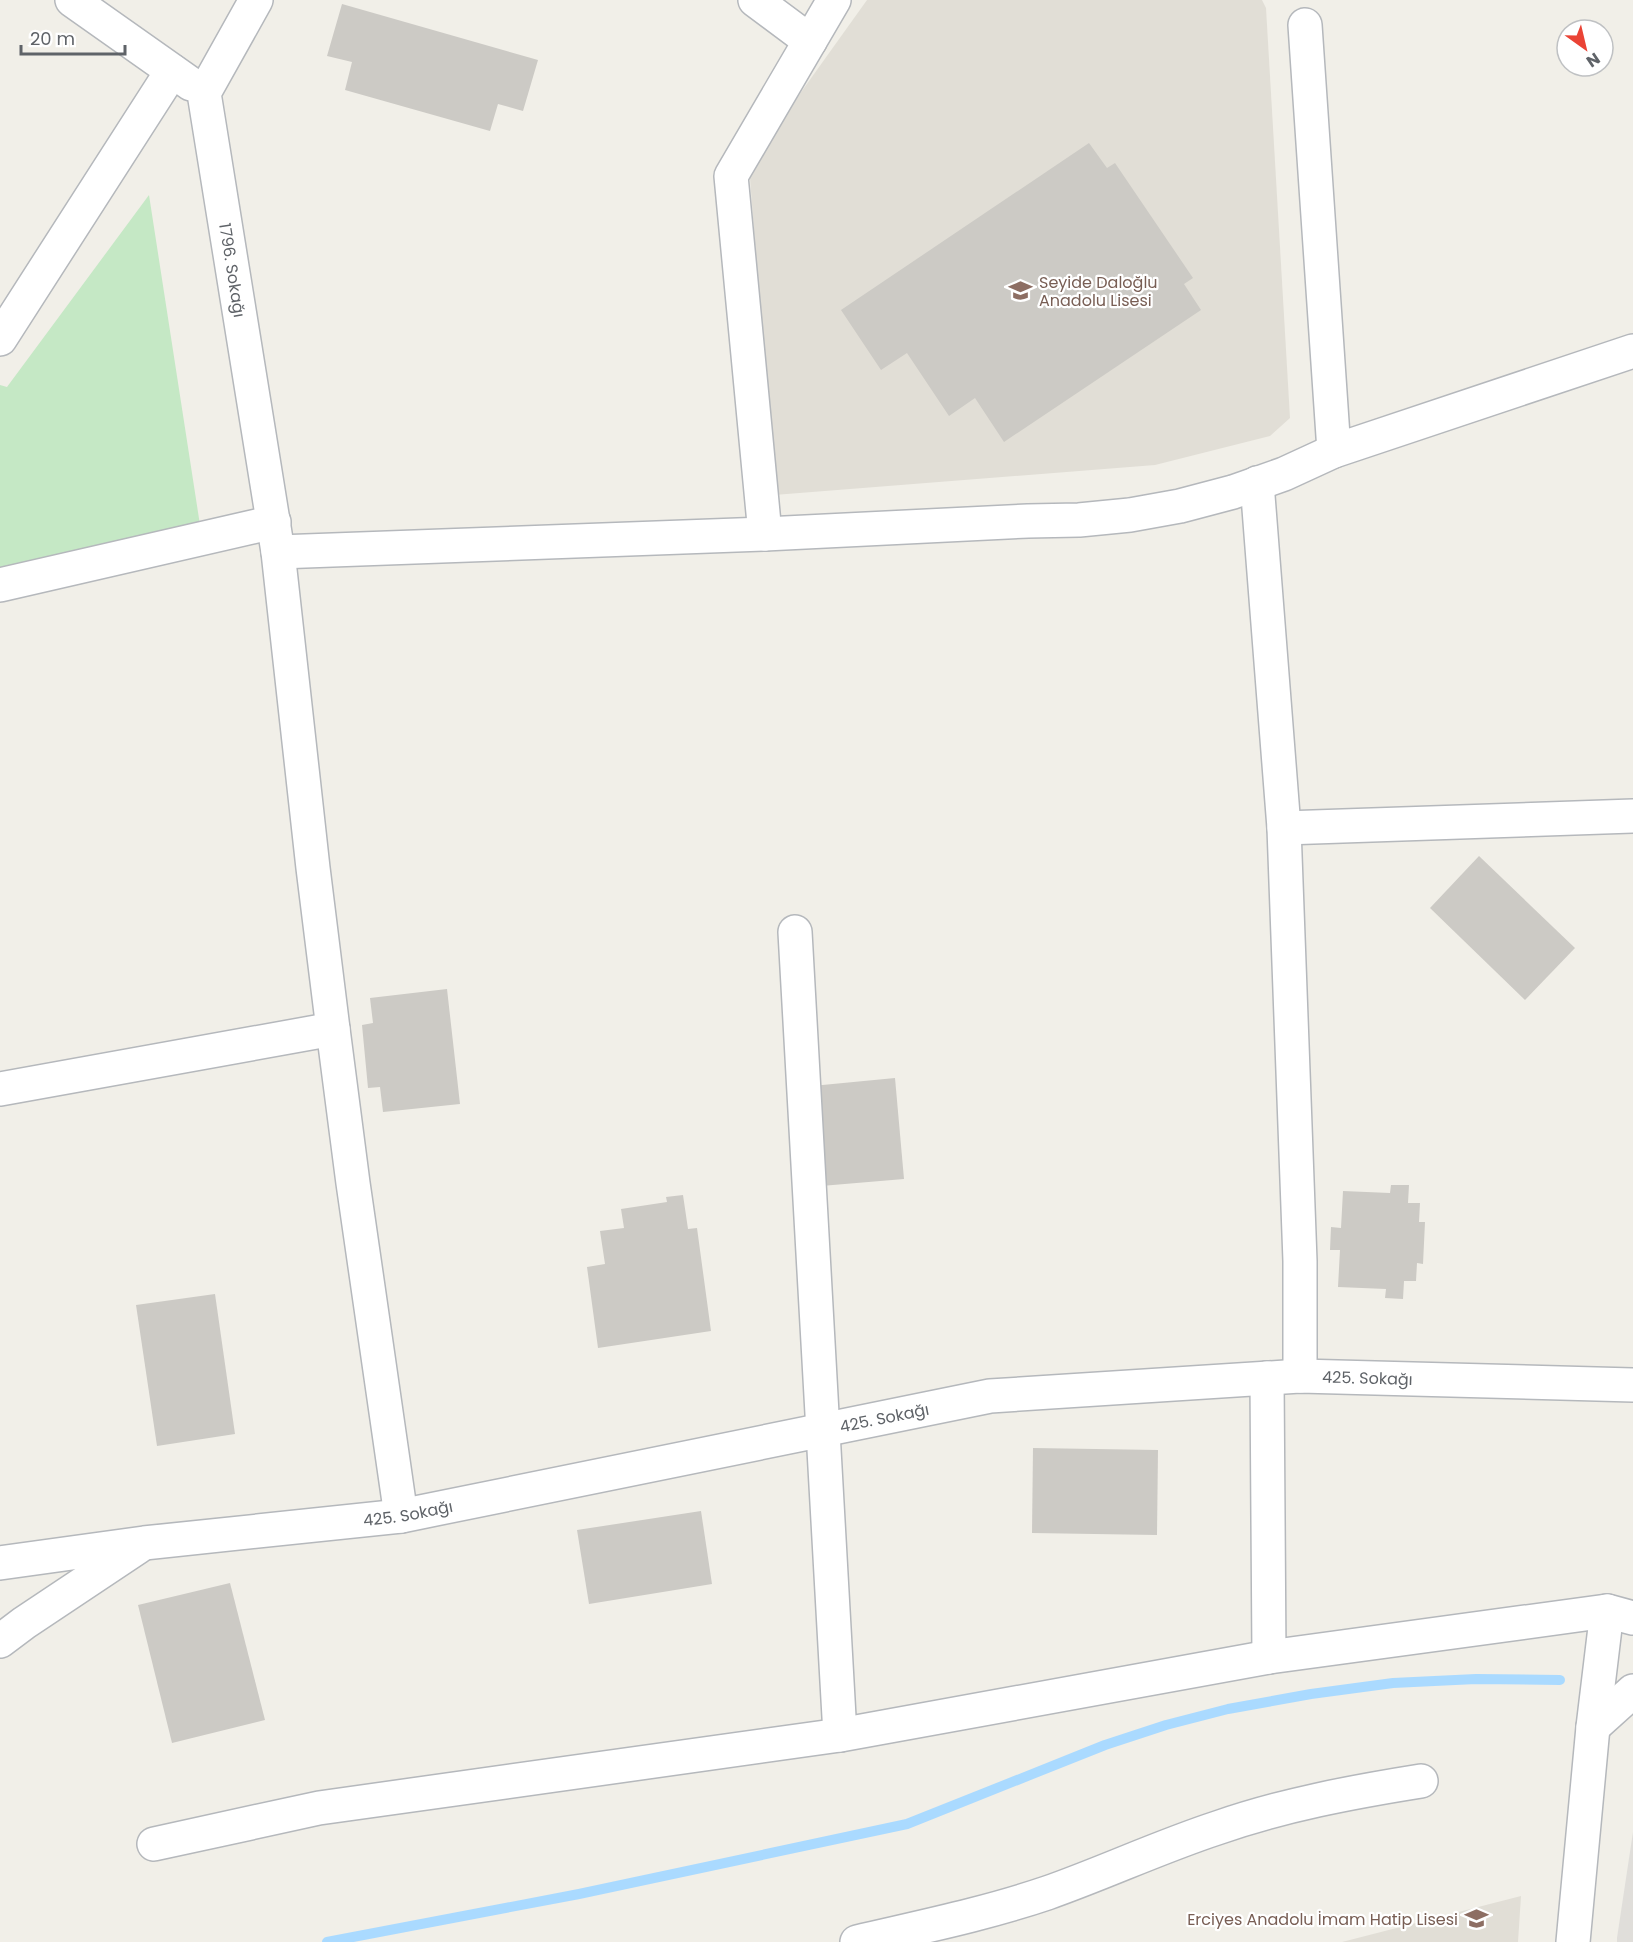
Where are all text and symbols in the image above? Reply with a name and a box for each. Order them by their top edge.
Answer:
scale bar [21,18,124,56]
north arrow [1555,18,1615,78]
text: 20 m [30,26,75,51]
text: N [1582,47,1605,73]
street label: 1796. Sokağı [213,221,251,319]
place label: Seyide Daloğlu Anadolu Lisesi [1039,271,1158,312]
school or university icon: Seyide Daloğlu Anadolu Lisesi [1008,278,1034,304]
street label: 425. Sokağı [1322,1366,1413,1391]
street label: 425. Sokağı [838,1398,931,1438]
street label: 425. Sokağı [362,1495,455,1532]
school or university icon: Erciyes Anadolu İmam Hatip Lisesi [1463,1906,1489,1932]
place label: Erciyes Anadolu İmam Hatip Lisesi [1187,1908,1458,1931]

